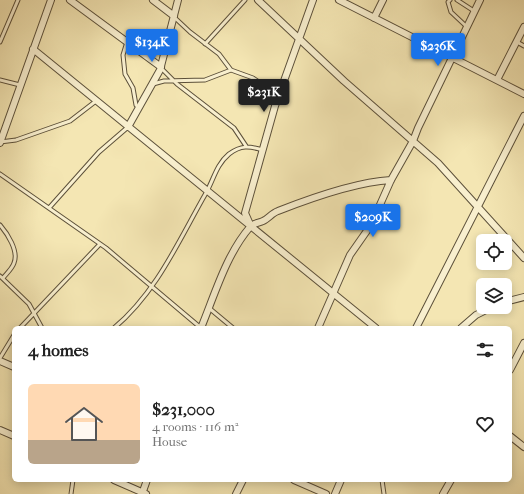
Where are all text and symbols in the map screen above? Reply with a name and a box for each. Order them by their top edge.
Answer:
pin: $134K [124,29,180,63]
pin: $236K [410,33,466,67]
text: $134K [135,34,169,49]
text: $236K [420,38,456,53]
pin: $231K [236,79,292,113]
text: $231K [247,84,281,99]
pin: $209K [345,204,401,238]
text: $209K [354,209,392,224]
map controls [476,234,512,314]
button: locate [476,234,512,270]
button: layers [476,278,512,314]
icon: filters [474,339,496,361]
text: 4 homes [28,340,88,360]
text: $231,000 [152,399,215,419]
icon: home [60,400,108,448]
icon: heart [474,413,496,435]
text: 4 rooms · 116 m² [152,419,238,434]
text: House [152,434,187,449]

